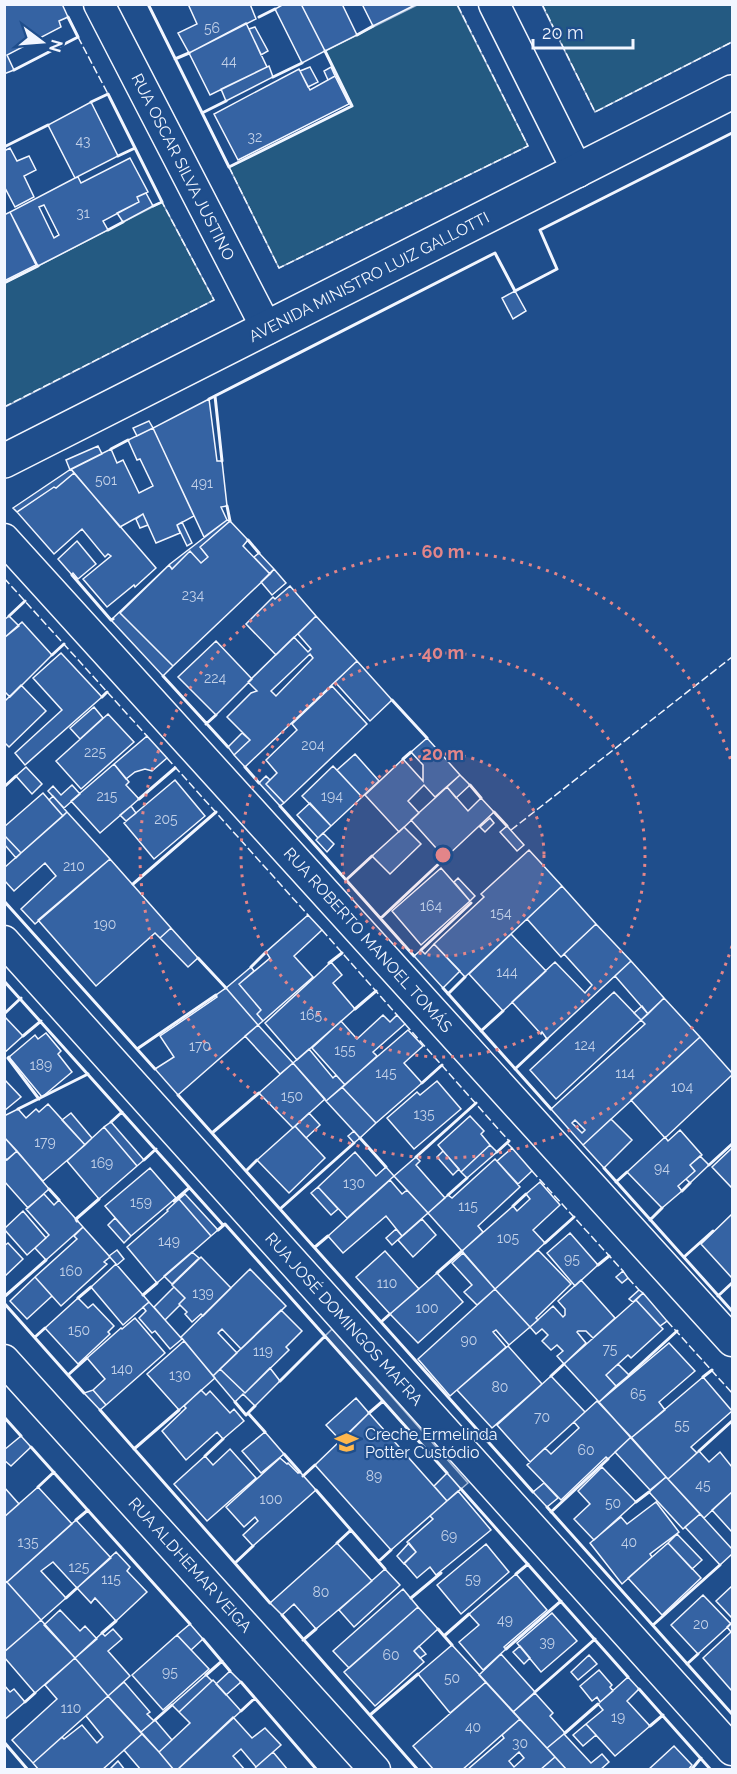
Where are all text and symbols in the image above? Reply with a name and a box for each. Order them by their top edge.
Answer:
north arrow [12,12,72,72]
scale bar [533,12,634,50]
house number: 56 [204,20,220,36]
text: 20 m [542,22,584,43]
text: N [45,38,67,54]
house number: 44 [221,53,237,69]
street label: RUA OSCAR SILVA JUSTINO [128,70,238,264]
house number: 32 [248,129,262,145]
house number: 43 [75,133,91,149]
house number: 31 [76,205,90,221]
street label: AVENIDA MINISTRO LUIZ GALLOTTI [246,208,492,346]
house number: 501 [95,472,117,488]
house number: 491 [191,475,213,491]
text: 60 m [421,541,465,562]
house number: 234 [182,587,205,603]
text: 40 m [422,642,464,663]
house number: 224 [204,670,226,686]
house number: 204 [301,737,325,753]
text: 20 m [422,743,464,764]
house number: 225 [84,744,106,760]
house number: 215 [97,788,118,804]
house number: 194 [321,788,343,804]
house number: 205 [154,811,178,827]
street label: RUA ROBERTO MANOEL TOMÁS [280,843,457,1037]
centre of rings [433,845,453,865]
house number: 210 [63,858,85,874]
house number: 164 [420,898,442,914]
house number: 154 [490,905,512,921]
house number: 190 [94,916,116,932]
house number: 144 [496,964,518,980]
house number: 165 [300,1007,322,1023]
house number: 124 [575,1037,596,1053]
house number: 170 [189,1038,211,1054]
house number: 155 [334,1042,356,1058]
house number: 189 [30,1057,52,1073]
house number: 145 [375,1065,397,1081]
house number: 114 [615,1065,635,1081]
house number: 104 [671,1079,693,1095]
house number: 150 [281,1088,303,1104]
house number: 135 [413,1106,435,1122]
house number: 179 [34,1134,56,1150]
house number: 169 [91,1155,113,1171]
house number: 94 [654,1160,670,1176]
house number: 130 [343,1175,365,1191]
house number: 159 [130,1194,152,1210]
house number: 115 [458,1198,478,1214]
street label: RUA JOSÉ DOMINGOS MAFRA [261,1228,427,1409]
house number: 105 [497,1230,519,1246]
house number: 149 [158,1233,180,1249]
house number: 95 [564,1251,580,1267]
house number: 160 [59,1263,83,1279]
house number: 110 [377,1275,397,1291]
house number: 139 [192,1285,214,1301]
house number: 100 [415,1300,439,1316]
house number: 150 [68,1322,90,1338]
house number: 90 [461,1332,477,1348]
house number: 75 [603,1341,618,1357]
house number: 119 [253,1343,273,1359]
house number: 140 [111,1361,133,1377]
house number: 130 [169,1367,191,1383]
house number: 80 [492,1379,508,1395]
house number: 65 [630,1386,646,1402]
house number: 70 [534,1409,550,1425]
house number: 55 [674,1417,690,1433]
place label: Creche Ermelinda Potter Custódio [365,1425,498,1462]
school or university icon: Creche Ermelinda Potter Custódio [334,1430,360,1456]
house number: 60 [577,1442,595,1458]
house number: 89 [366,1468,382,1484]
house number: 45 [695,1477,711,1493]
house number: 100 [259,1491,283,1507]
street label: RUA ALDHEMAR VEIGA [124,1494,256,1636]
house number: 50 [605,1495,621,1511]
house number: 69 [441,1528,457,1544]
house number: 135 [17,1534,39,1550]
house number: 40 [621,1534,637,1550]
house number: 125 [69,1559,90,1575]
house number: 115 [101,1571,121,1587]
house number: 59 [465,1571,481,1587]
house number: 80 [313,1584,329,1600]
house number: 49 [497,1612,513,1628]
house number: 20 [693,1616,709,1632]
house number: 39 [539,1634,555,1650]
house number: 60 [382,1647,400,1663]
house number: 95 [162,1664,178,1680]
house number: 50 [444,1670,460,1686]
house number: 110 [61,1700,81,1716]
house number: 19 [611,1709,625,1725]
house number: 40 [465,1719,481,1735]
house number: 30 [512,1735,528,1751]

